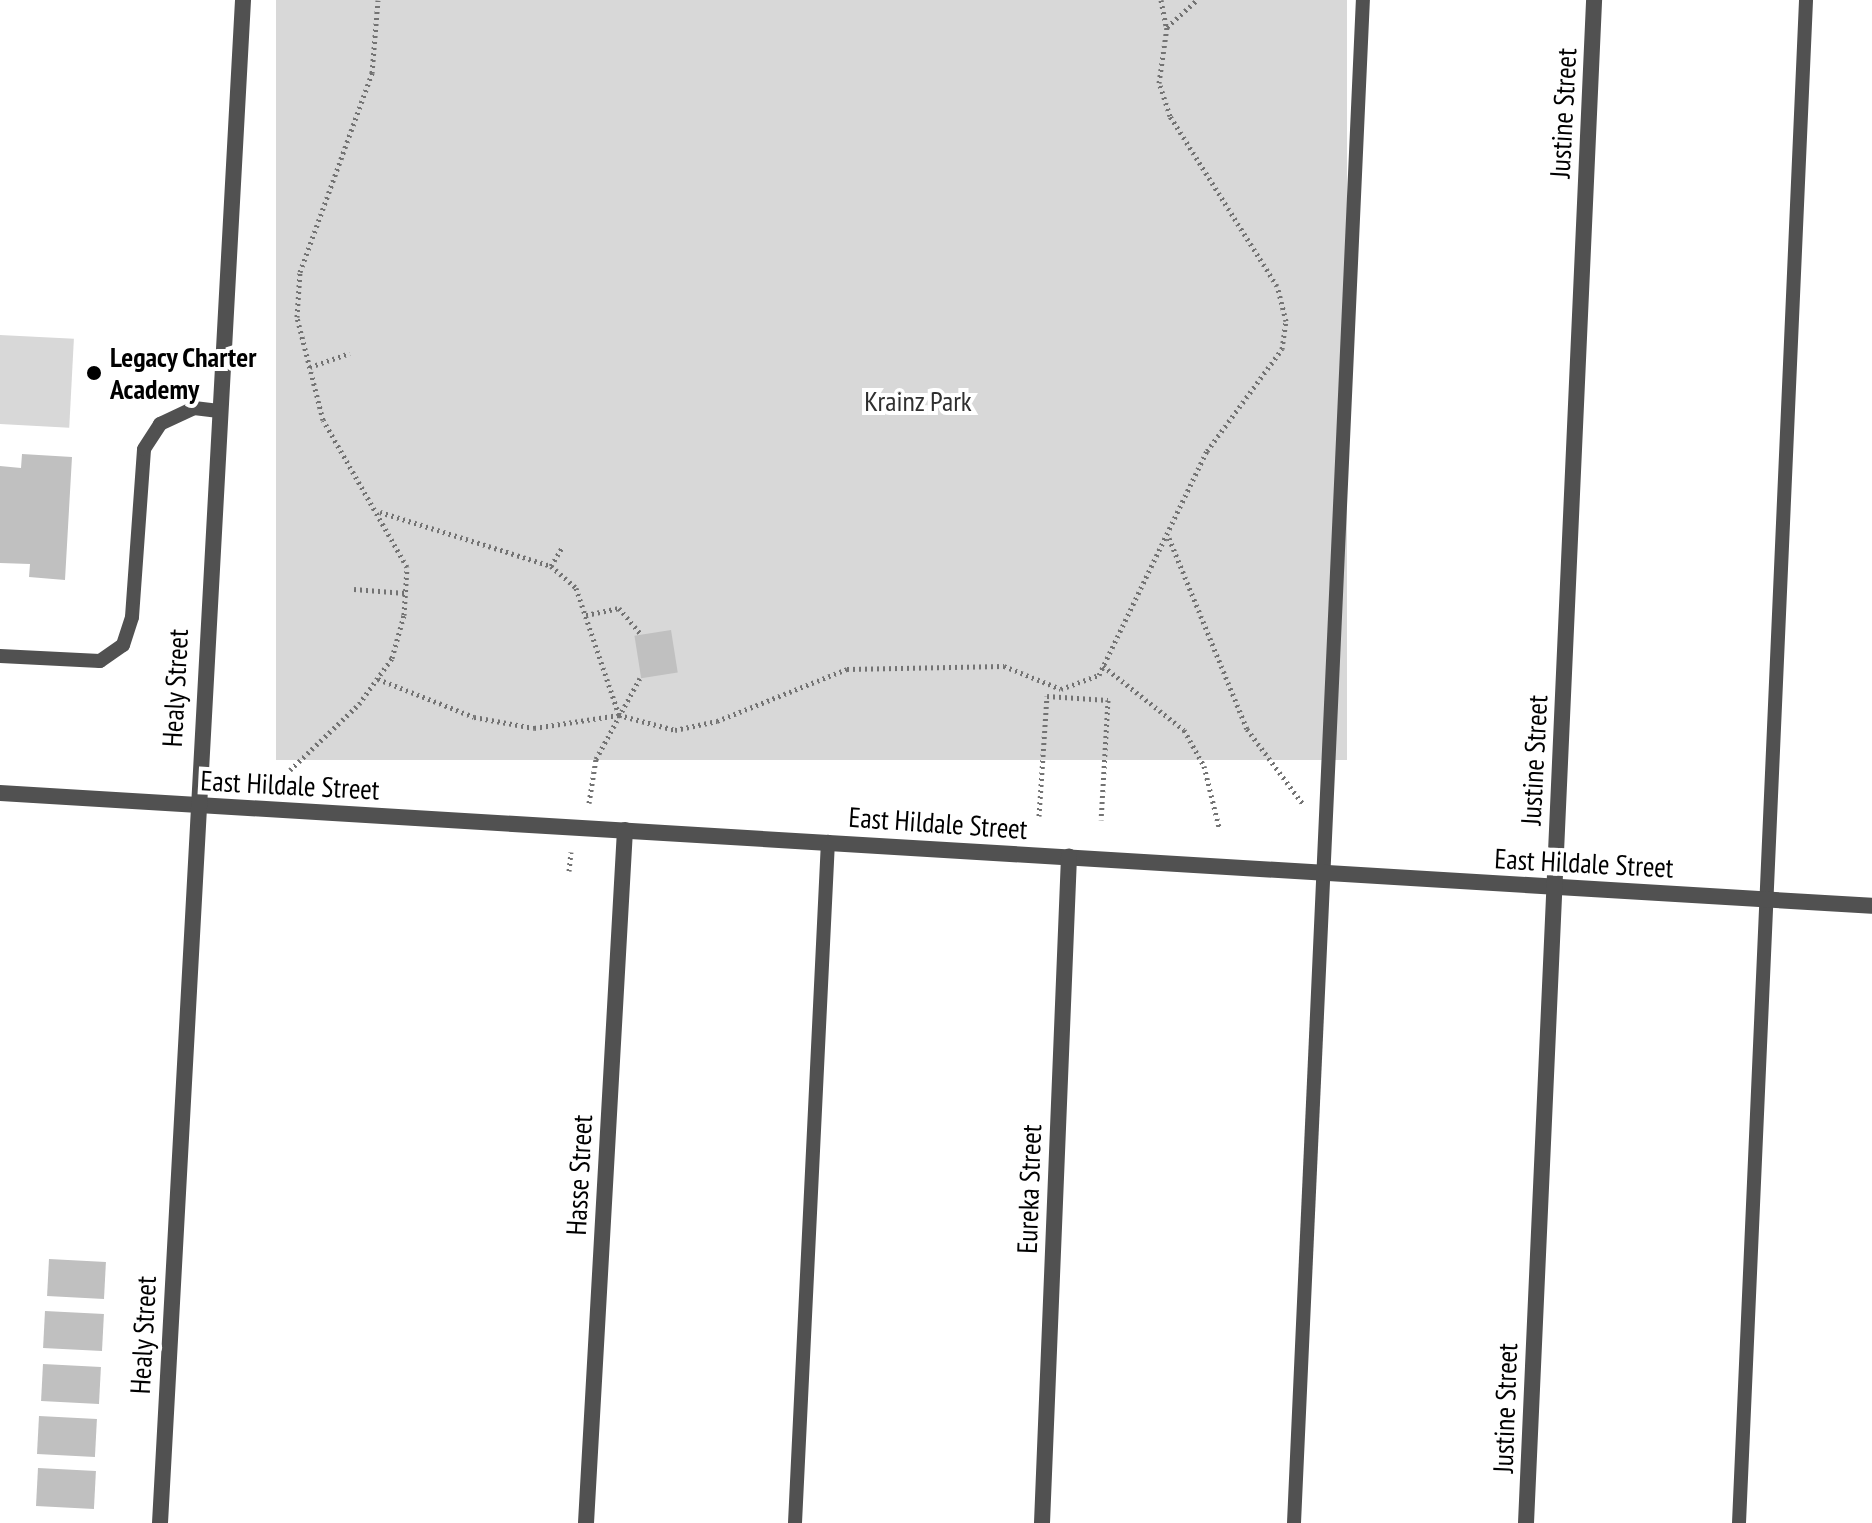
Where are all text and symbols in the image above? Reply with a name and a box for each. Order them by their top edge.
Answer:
street label: Justine Street [1543,47,1583,179]
place label: Legacy Charter Academy [110,340,258,406]
marker: Legacy Charter Academy [85,364,103,382]
park label: Krainz Park [864,384,972,418]
street label: Healy Street [155,628,195,748]
street label: Justine Street [1514,694,1554,826]
street label: East Hildale Street [200,764,380,806]
street label: East Hildale Street [847,800,1029,846]
street label: East Hildale Street [1494,842,1674,884]
street label: Hasse Street [559,1114,599,1236]
street label: Eureka Street [1010,1124,1048,1254]
street label: Healy Street [123,1275,163,1395]
street label: Justine Street [1486,1343,1524,1473]

